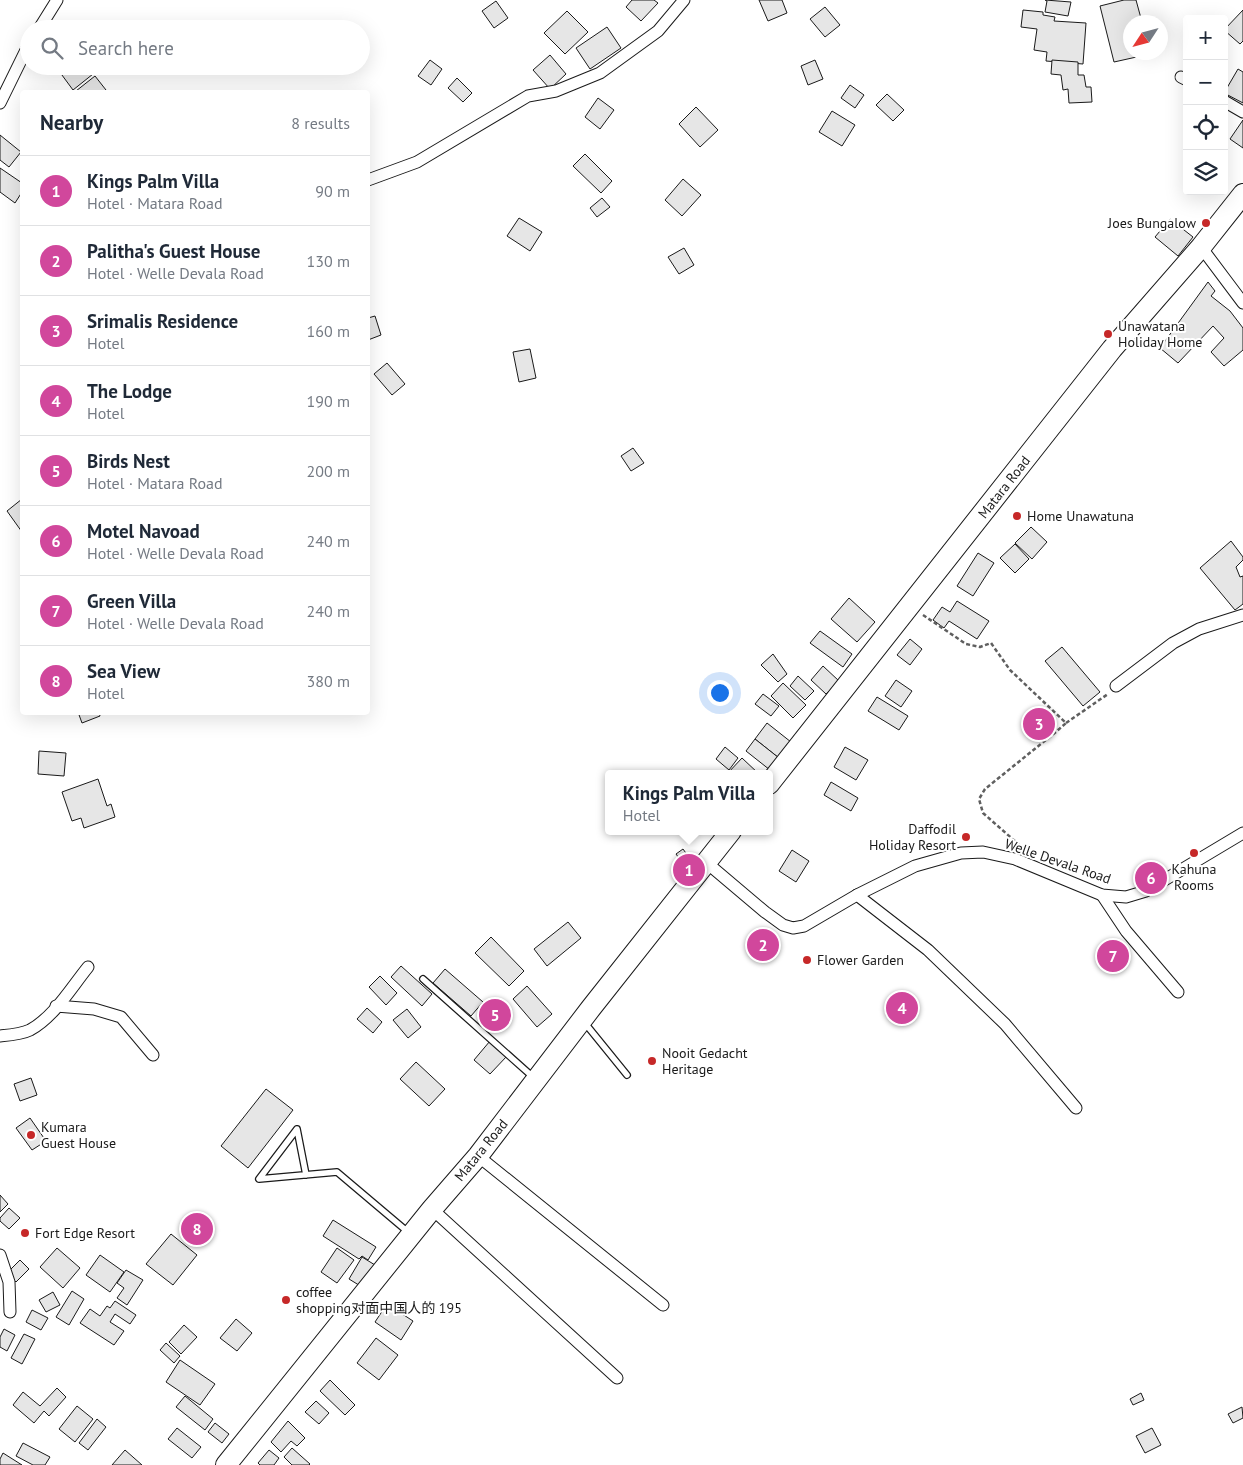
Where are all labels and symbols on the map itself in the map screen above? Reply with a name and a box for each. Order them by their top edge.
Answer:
north arrow [1123,15,1168,60]
place label: Joes Bungalow [1107,214,1197,232]
marker: Joes Bungalow [1200,217,1212,229]
place label: Unawatana Holiday Home [1118,317,1202,351]
marker: Unawatana Holiday Home [1102,328,1114,340]
street label: Matara Road [974,452,1034,522]
place label: Home Unawatuna [1027,507,1134,525]
marker: Home Unawatuna [1011,510,1023,522]
your location [707,680,733,706]
pin: 3 [1023,705,1055,743]
place label: Daffodil Holiday Resort [869,820,956,854]
marker: Daffodil Holiday Resort [960,831,972,843]
street label: Welle Devala Road [1002,834,1114,888]
marker: Kahuna Rooms [1188,847,1200,859]
pin: 1 [673,851,705,889]
pin: 6 [1135,859,1167,897]
place label: Kahuna Rooms [1172,860,1217,894]
pin: 2 [747,926,779,964]
pin: 7 [1097,937,1129,975]
place label: Flower Garden [817,951,904,969]
marker: Flower Garden [801,954,813,966]
pin: 4 [886,989,918,1027]
pin: 5 [479,996,511,1034]
place label: Nooit Gedacht Heritage [662,1044,748,1078]
marker: Nooit Gedacht Heritage [646,1055,658,1067]
street label: Matara Road [450,1115,512,1185]
place label: Kumara Guest House [41,1118,116,1152]
marker: Kumara Guest House [25,1129,37,1141]
pin: 8 [181,1210,213,1248]
place label: Fort Edge Resort [35,1224,135,1242]
marker: Fort Edge Resort [19,1227,31,1239]
place label: coffee shopping对面中国人的 195 [296,1283,462,1317]
marker: coffee shopping对面中国人的 195 [280,1294,292,1306]

